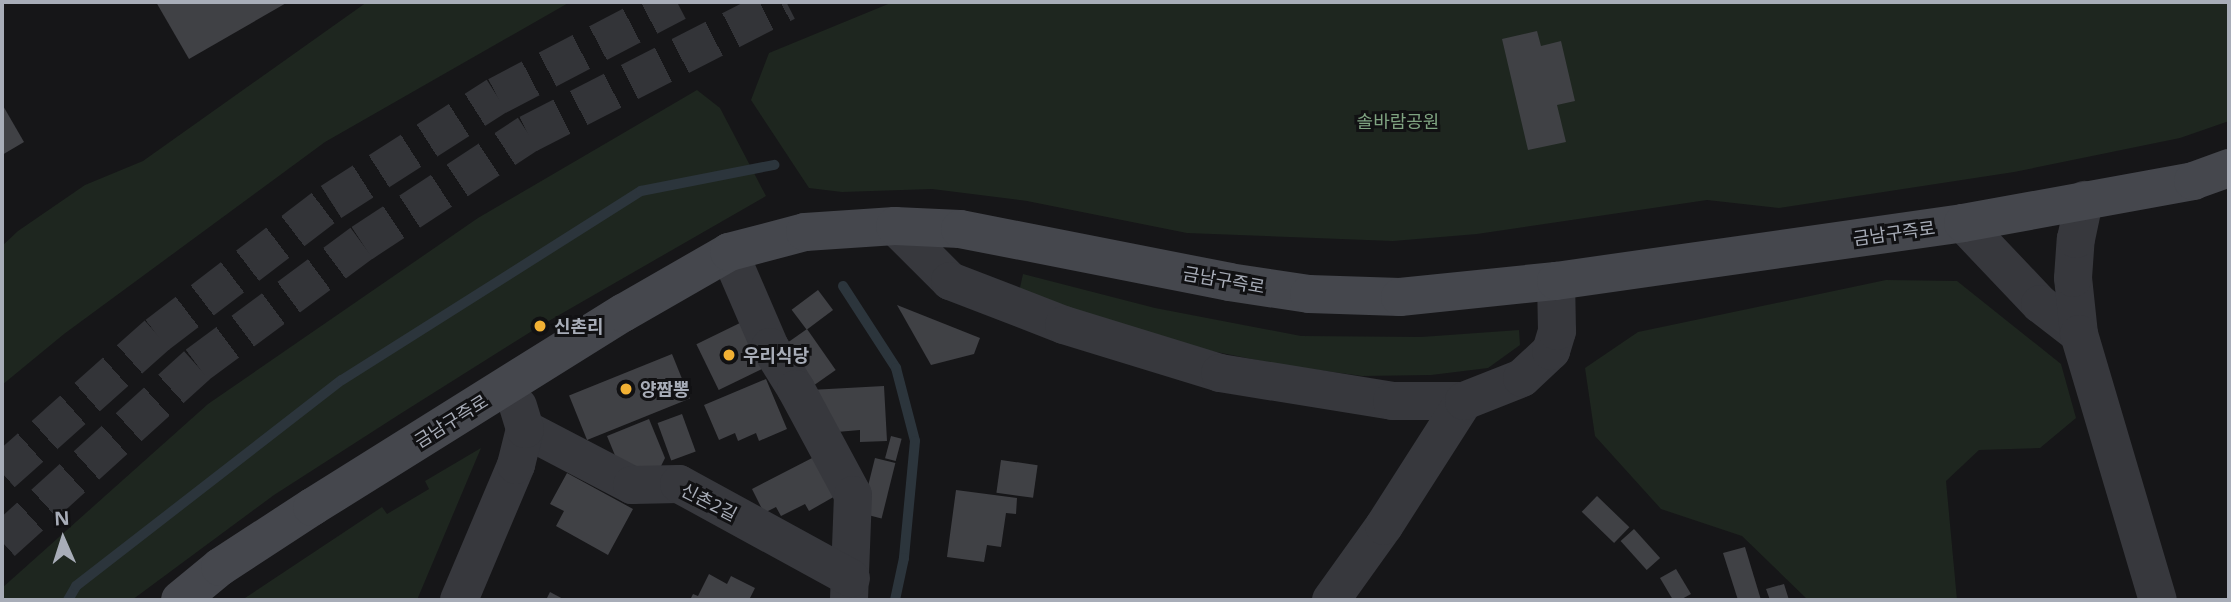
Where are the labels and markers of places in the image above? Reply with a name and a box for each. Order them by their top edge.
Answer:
place label: 신촌리 [554,315,604,337]
marker: 신촌리 [532,318,548,334]
place label: 우리식당 [743,344,809,366]
marker: 우리식당 [721,347,737,363]
place label: 양짬뽕 [640,378,690,400]
marker: 양짬뽕 [618,381,634,397]

